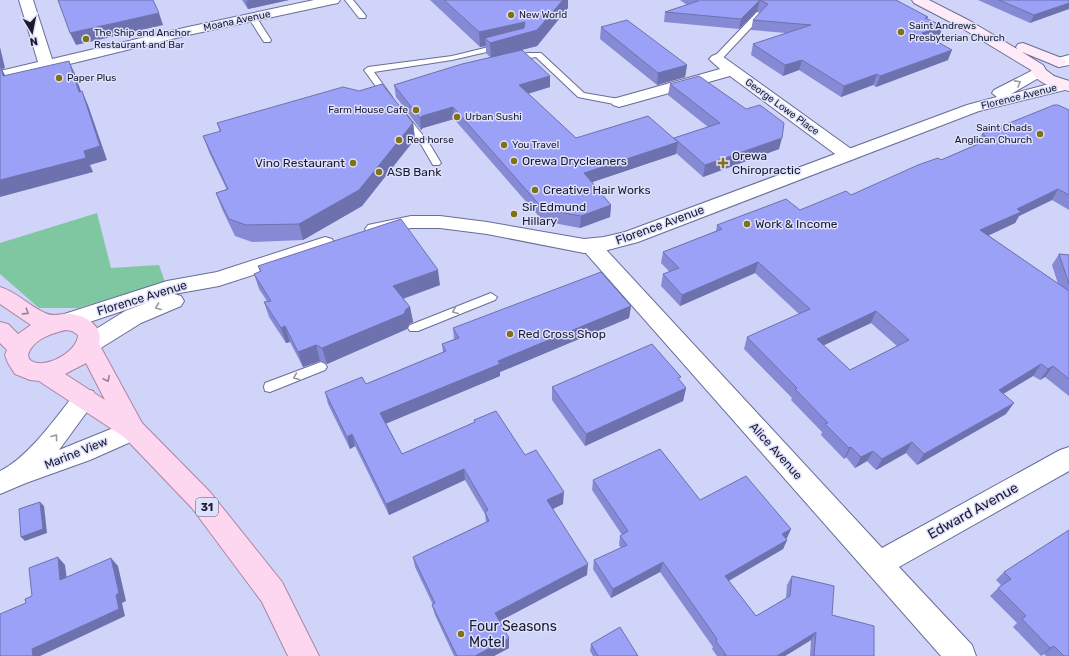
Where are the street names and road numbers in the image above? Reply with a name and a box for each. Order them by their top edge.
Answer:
street label: Moana Avenue [202,8,272,34]
street label: George Lowe Place [743,76,822,138]
street label: Florence Avenue [980,82,1059,112]
street label: Florence Avenue [614,202,706,248]
street label: Florence Avenue [95,278,189,318]
street label: Alice Avenue [747,420,805,483]
street label: Marine View [42,434,110,472]
street label: Edward Avenue [925,479,1021,543]
road number: 31 [196,498,218,516]

